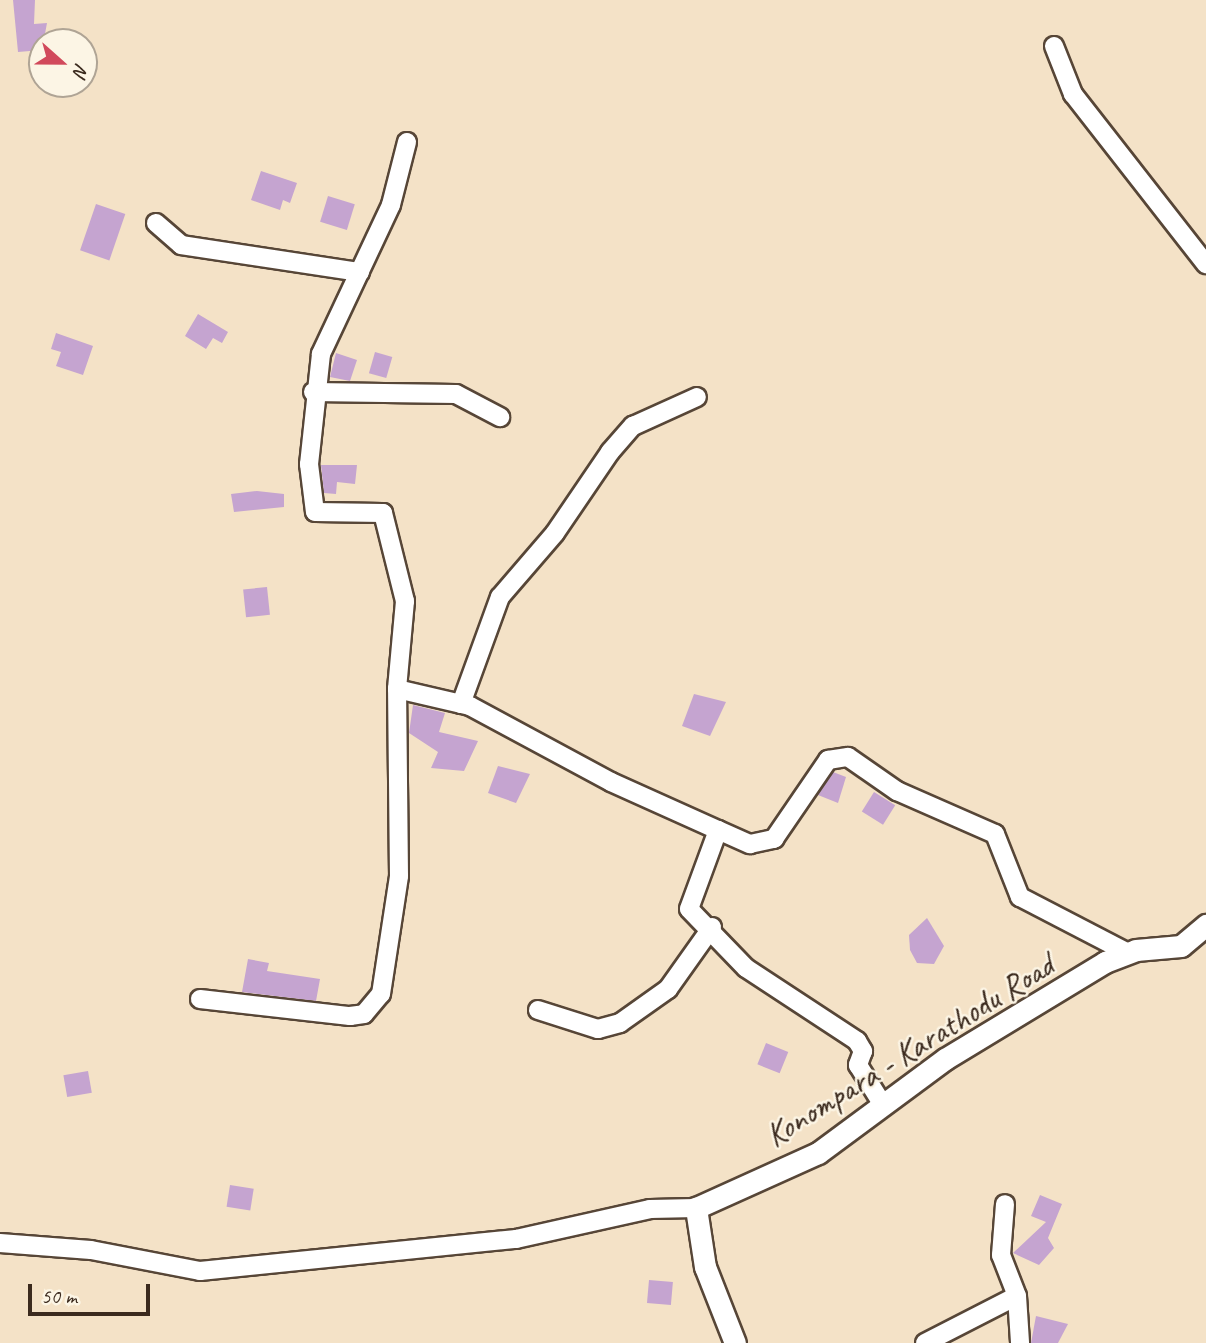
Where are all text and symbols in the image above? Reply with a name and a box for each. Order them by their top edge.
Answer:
north arrow [28,28,98,98]
text: N [67,60,94,80]
street label: Konompara - Karathodu Road [759,946,1061,1156]
scale bar [32,1270,154,1314]
text: 50 m [41,1283,77,1309]

